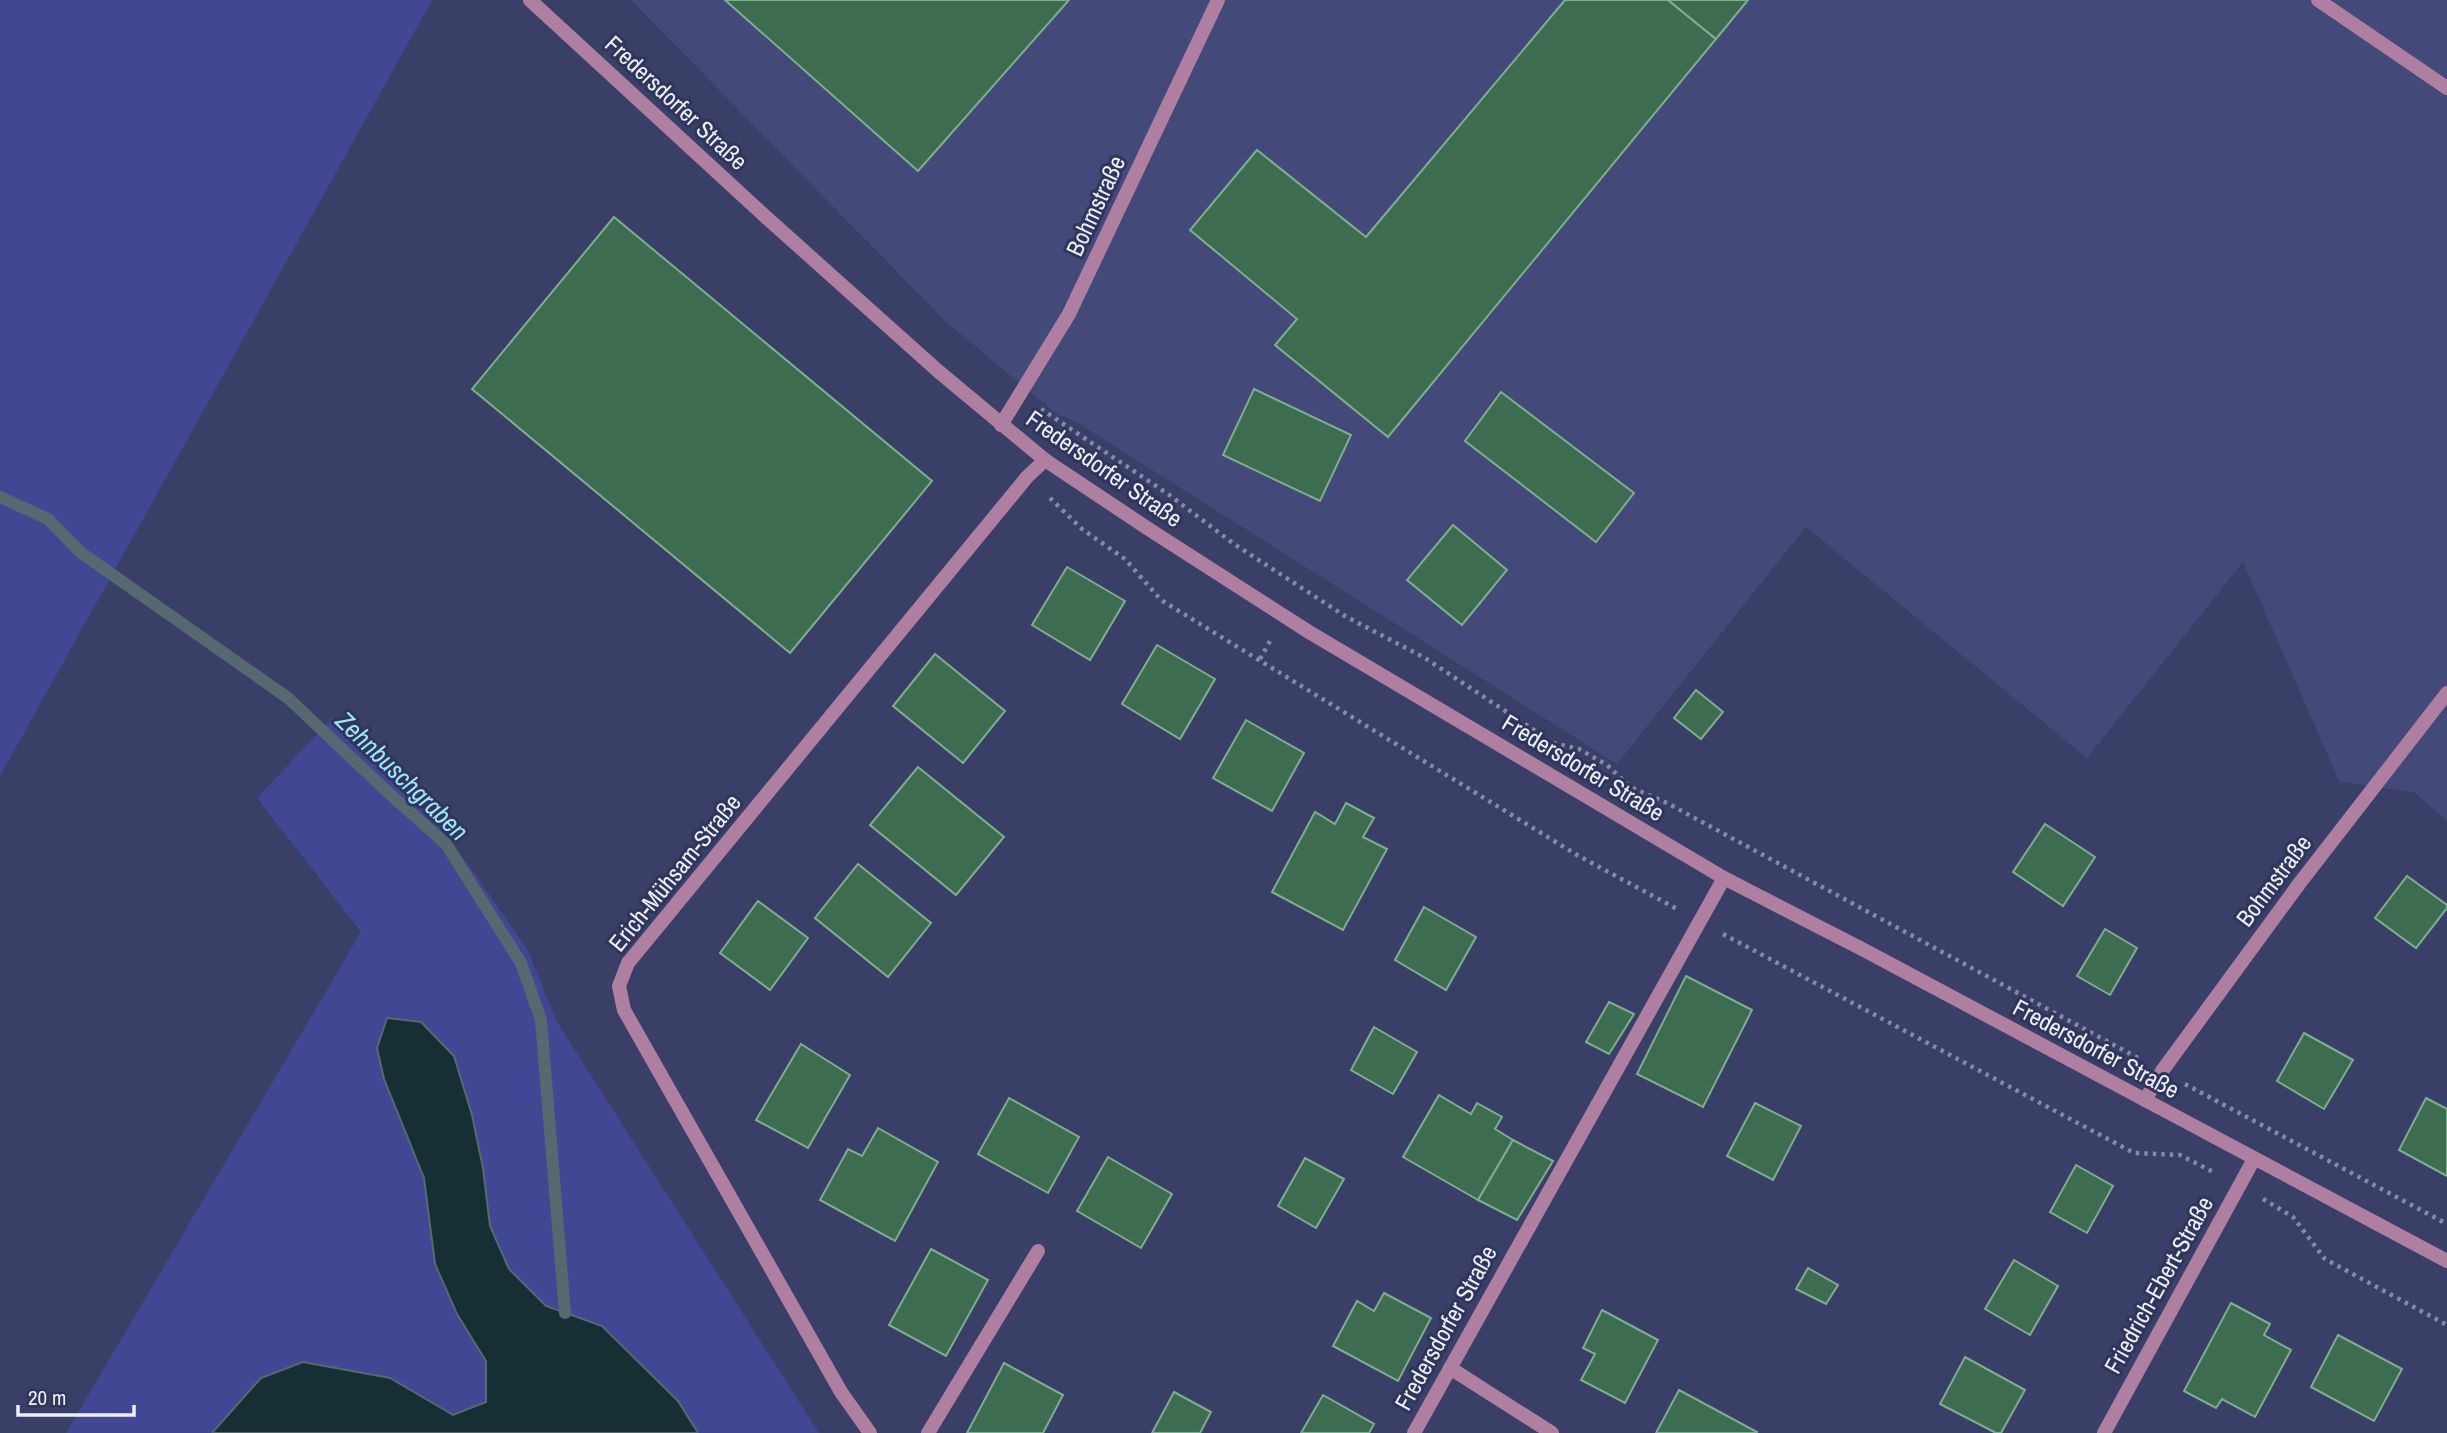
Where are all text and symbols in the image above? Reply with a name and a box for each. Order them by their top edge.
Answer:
street label: Fredersdorfer Straße [599,28,755,177]
street label: Bohmstraße [1058,150,1132,261]
street label: Fredersdorfer Straße [1020,402,1189,534]
water label: Zehnbuschgraben [328,703,476,848]
street label: Fredersdorfer Straße [1497,706,1671,828]
street label: Erich-Mühsam-Straße [601,787,748,958]
street label: Bohmstraße [2228,828,2318,933]
street label: Fredersdorfer Straße [2008,991,2185,1105]
street label: Friedrich-Ebert-Straße [2096,1190,2220,1379]
street label: Fredersdorfer Straße [1387,1239,1504,1416]
scale bar [18,1374,133,1418]
text: 20 m [28,1383,66,1412]

